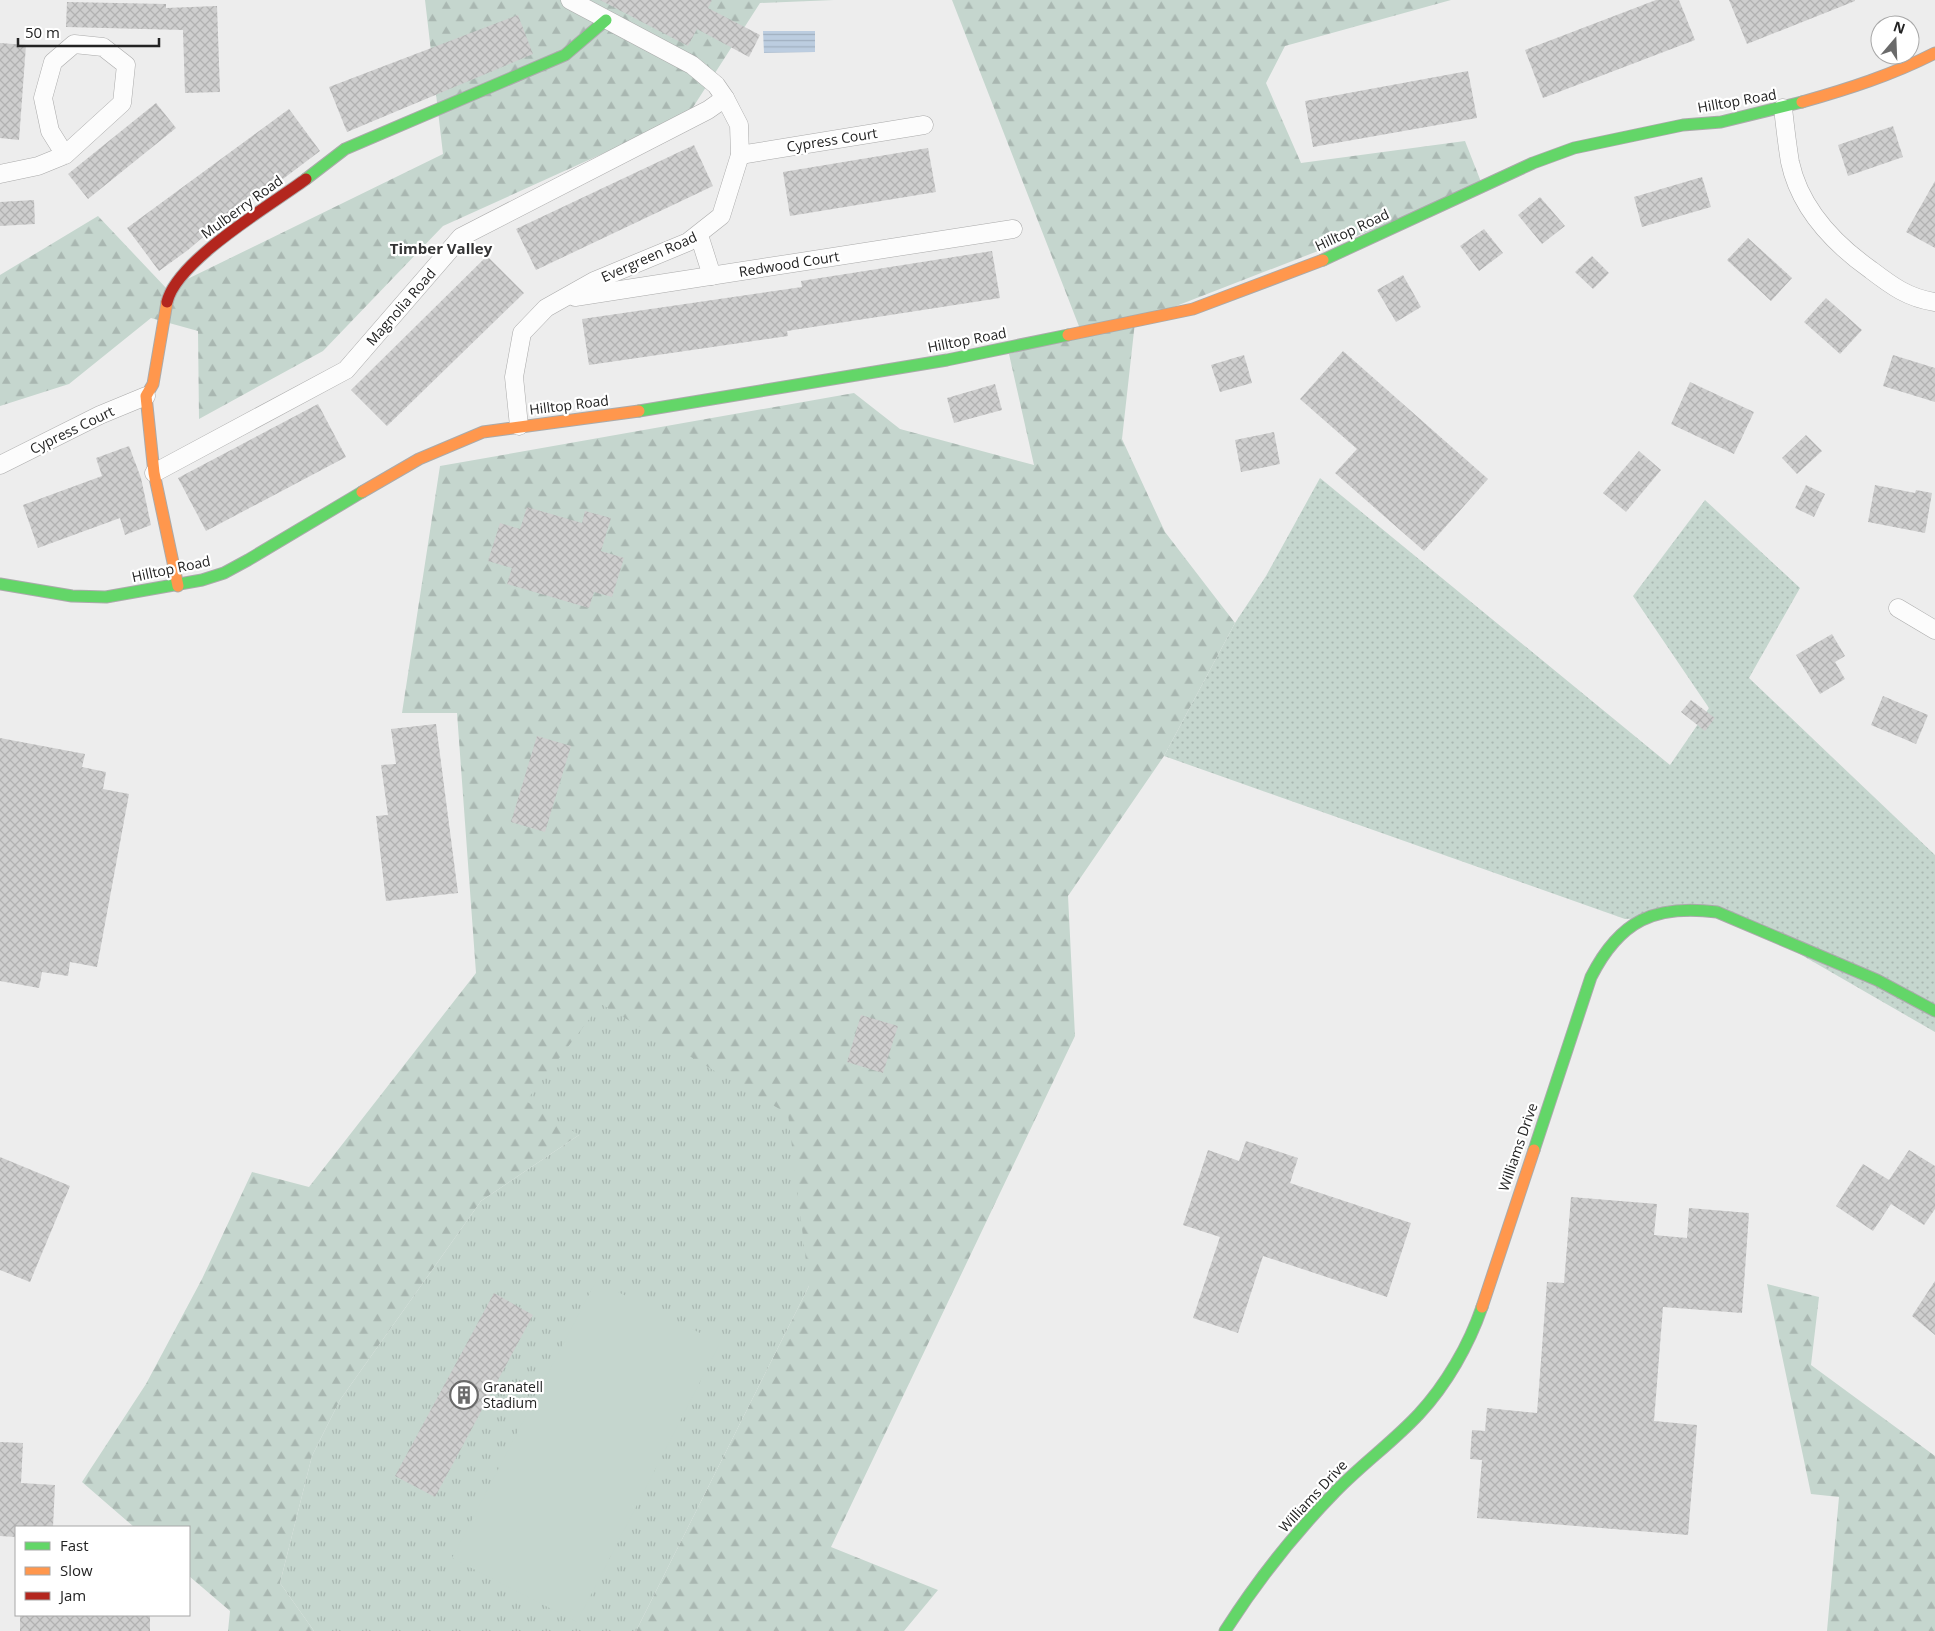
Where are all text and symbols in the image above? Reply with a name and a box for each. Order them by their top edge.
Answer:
scale bar [18,15,159,47]
north arrow [1870,15,1920,65]
text: N [1891,16,1908,38]
text: 50 m [25,22,60,42]
street label: Hilltop Road [1696,84,1778,117]
street label: Cypress Court [785,123,879,156]
street label: Mulberry Road [197,171,286,243]
street label: Hilltop Road [1312,204,1392,255]
street label: Evergreen Road [598,227,700,286]
district label: Timber Valley [390,238,493,258]
street label: Redwood Court [737,246,841,281]
street label: Magnolia Road [362,264,440,349]
street label: Hilltop Road [926,323,1008,356]
street label: Hilltop Road [528,390,610,419]
street label: Cypress Court [26,401,117,458]
street label: Hilltop Road [130,551,212,586]
street label: Williams Drive [1494,1100,1542,1194]
place label: Granatell Stadium [483,1377,543,1412]
building icon: Granatell Stadium [449,1380,479,1410]
street label: Williams Drive [1274,1455,1351,1536]
legend [15,1526,190,1616]
text: Fast [60,1535,89,1555]
text: Slow [60,1560,93,1580]
text: Jam [58,1585,86,1605]

